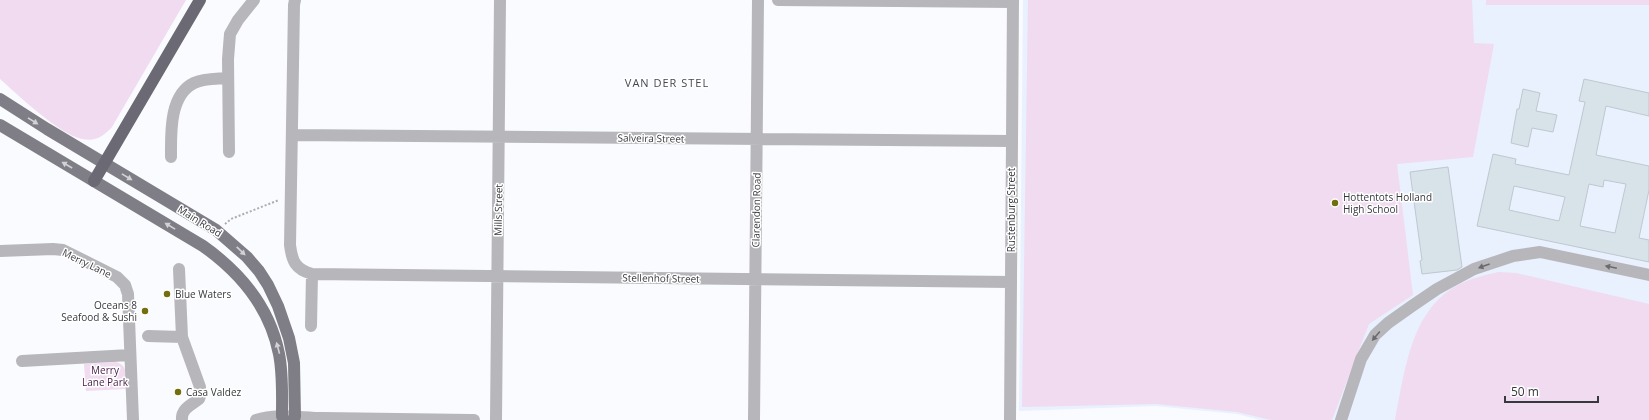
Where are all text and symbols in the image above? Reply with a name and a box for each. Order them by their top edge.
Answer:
district label: VAN DER STEL [625,75,709,90]
one-way arrow [27,117,39,124]
street label: Salveira Street [617,130,685,146]
one-way arrow [61,162,73,169]
street label: Rustenburg Street [1004,167,1018,252]
street label: Clarendon Road [748,172,764,248]
one-way arrow [122,173,132,181]
street label: Mills Street [491,184,505,236]
place label: Hottentots Holland High School [1343,190,1432,216]
marker: Hottentots Holland High School [1330,198,1340,208]
street label: Main Road [175,202,225,240]
one-way arrow [164,223,176,230]
street label: Merry Lane [60,245,114,281]
one-way arrow [236,246,246,256]
one-way arrow [1478,263,1490,269]
one-way arrow [1605,264,1617,270]
street label: Stellenhof Street [622,270,700,286]
place label: Blue Waters [175,287,231,301]
marker: Blue Waters [162,289,172,299]
place label: Oceans 8 Seafood & Sushi [61,298,137,324]
marker: Oceans 8 Seafood & Sushi [140,306,150,316]
one-way arrow [1371,330,1380,341]
one-way arrow [274,342,280,354]
park label: Merry Lane Park [82,363,129,389]
scale bar [1505,378,1598,404]
text: 50 m [1511,383,1539,400]
place label: Casa Valdez [186,385,242,399]
marker: Casa Valdez [173,387,183,397]

